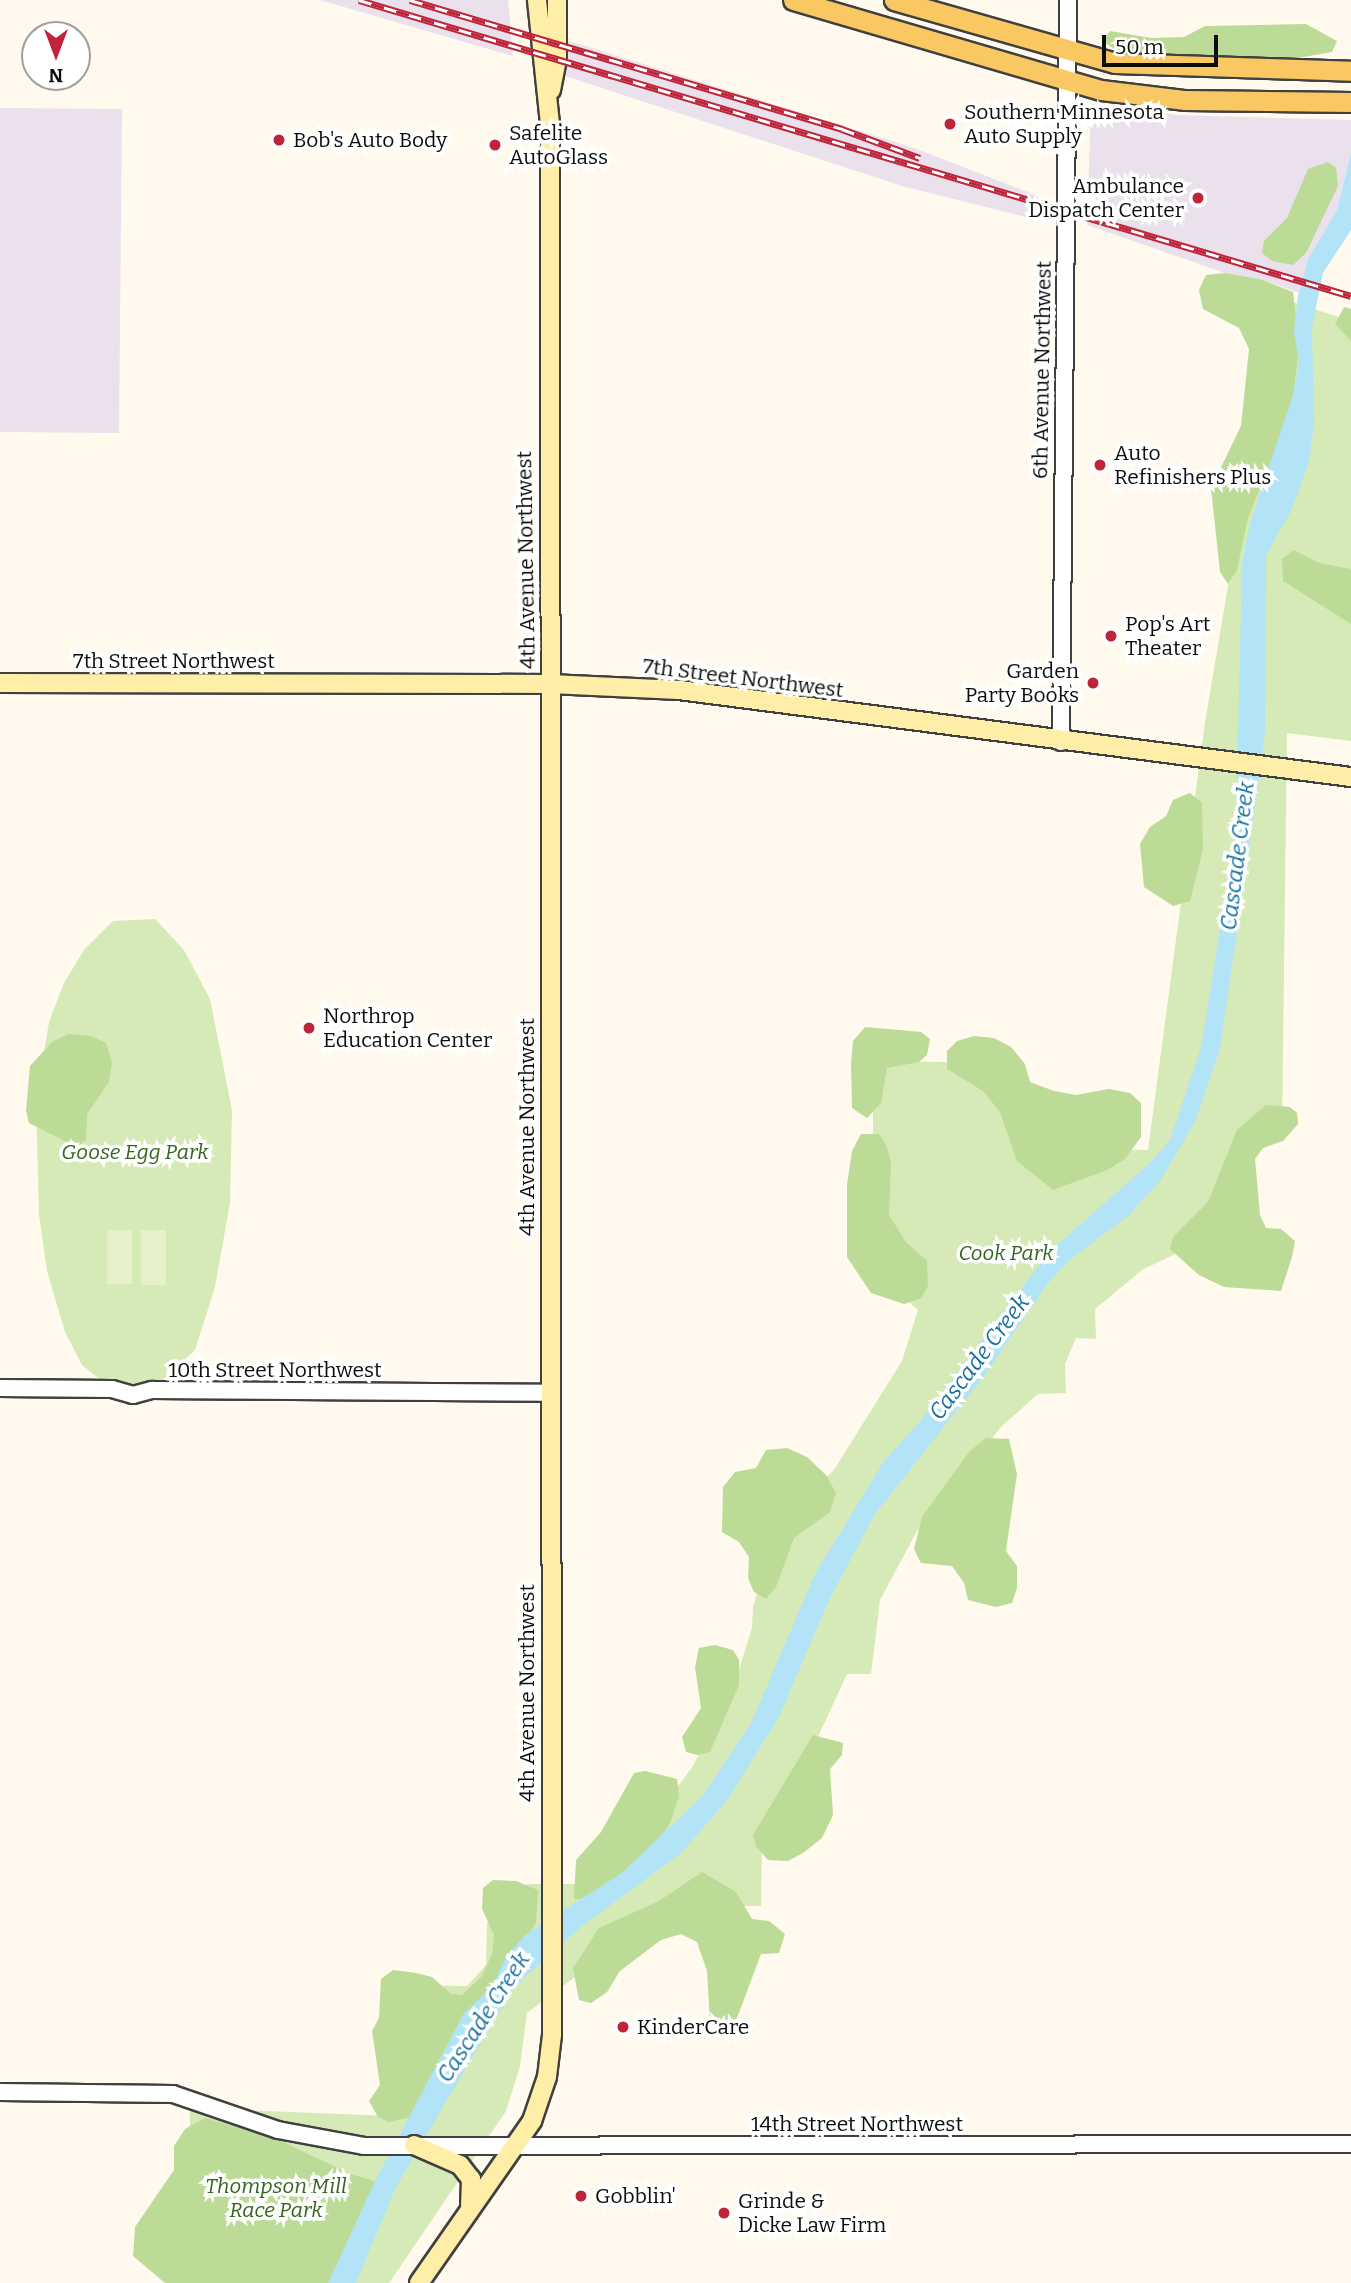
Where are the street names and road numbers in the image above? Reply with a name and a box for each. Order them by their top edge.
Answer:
street label: 6th Avenue Northwest [1027,261,1057,479]
street label: 4th Avenue Northwest [511,451,541,669]
street label: 7th Street Northwest [73,648,275,674]
street label: 7th Street Northwest [641,653,845,703]
street label: 4th Avenue Northwest [514,1018,540,1236]
street label: 10th Street Northwest [168,1357,382,1383]
street label: 4th Avenue Northwest [514,1584,540,1802]
street label: 14th Street Northwest [751,2111,963,2137]

